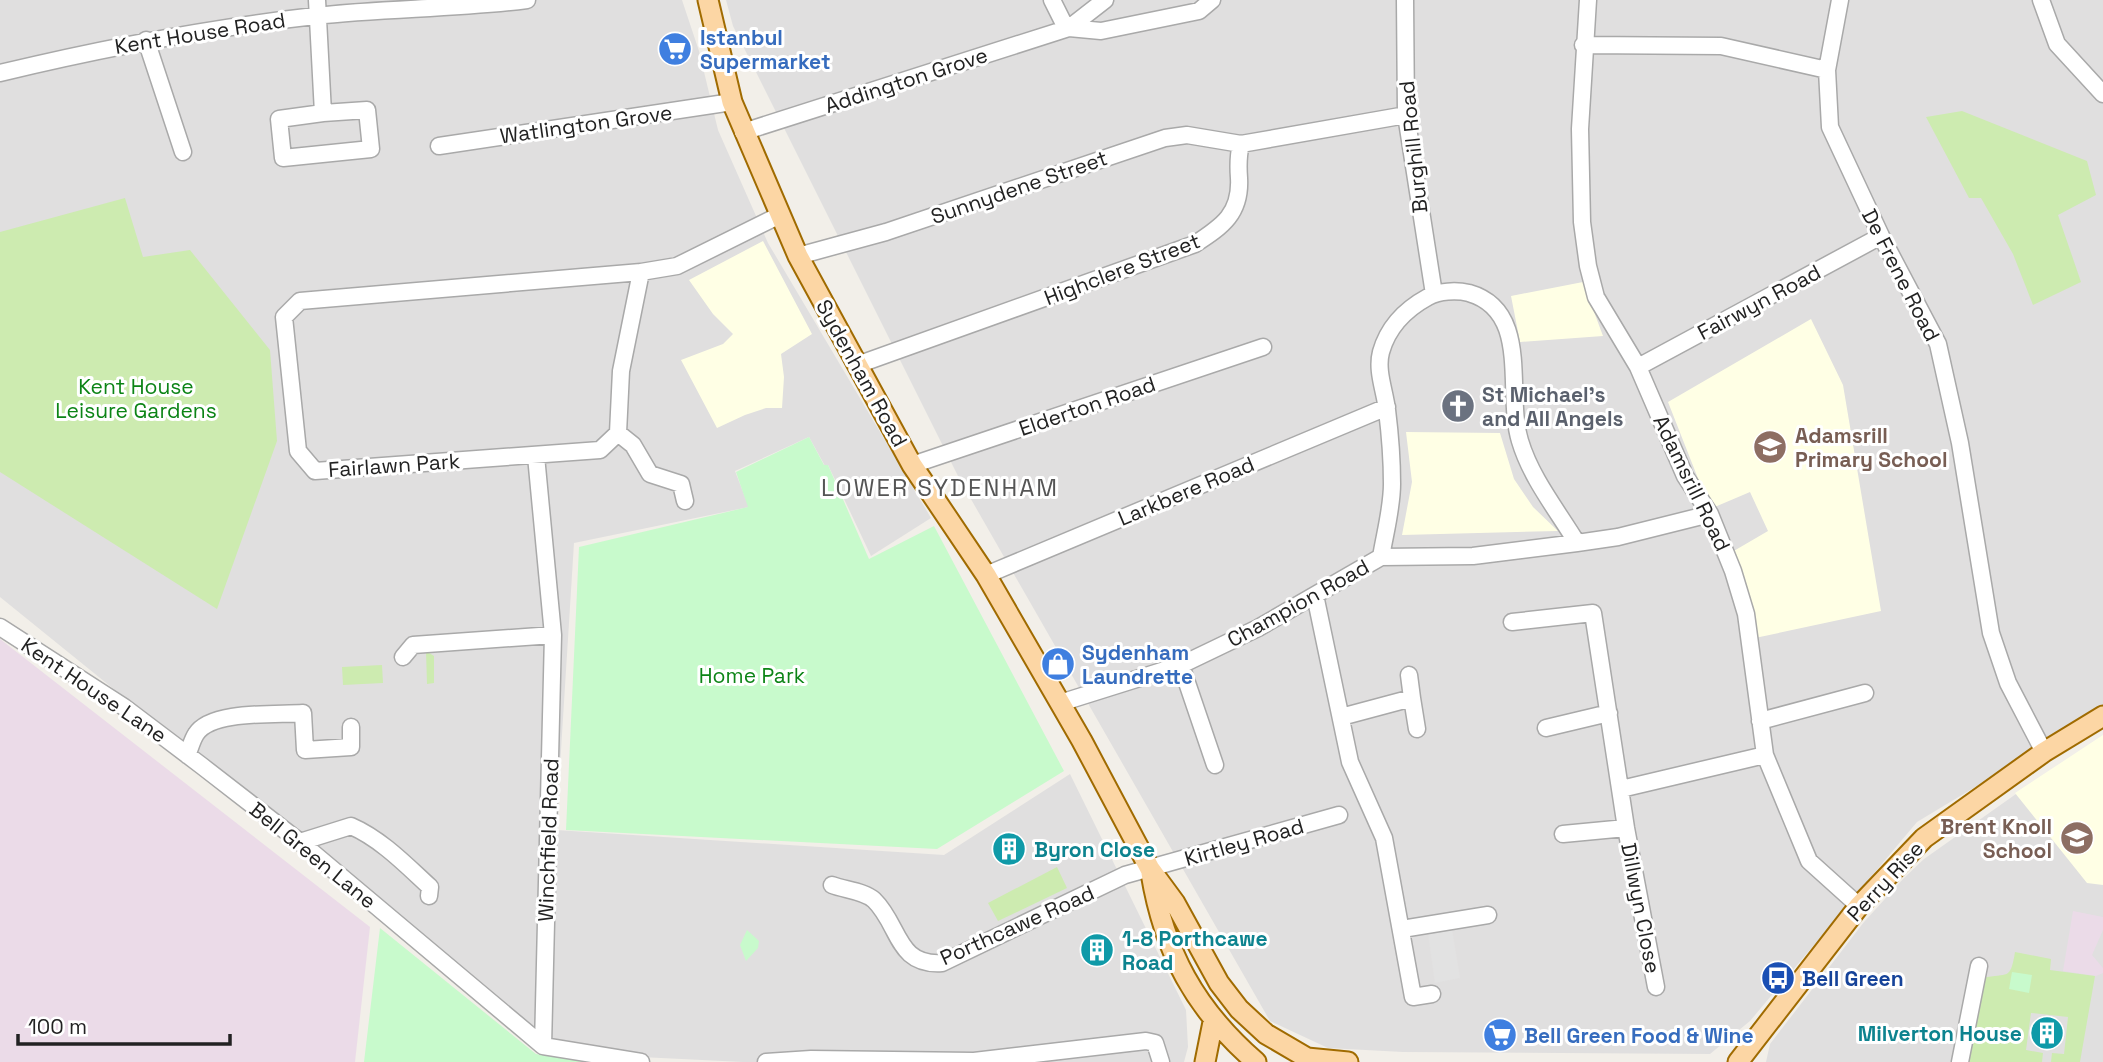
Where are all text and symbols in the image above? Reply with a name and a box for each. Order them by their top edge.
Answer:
street label: Kent House Road [113,6,287,60]
place label: Istanbul Supermarket [700,24,830,75]
supermarket icon: Istanbul Supermarket [656,30,694,68]
street label: Addington Grove [821,41,991,119]
street label: Burghill Road [1393,79,1433,215]
street label: Watlington Grove [498,99,674,149]
street label: Sunnydene Street [927,144,1111,230]
street label: De Frene Road [1856,204,1946,346]
street label: Highclere Street [1040,227,1204,311]
street label: Fairwyn Road [1693,258,1825,346]
street label: Sydenham Road [810,295,914,451]
street label: Elderton Road [1015,370,1159,442]
park label: Kent House Leisure Gardens [55,373,217,424]
place label: St Michael's and All Angels [1482,381,1623,432]
church icon: St Michael's and All Angels [1439,387,1477,425]
street label: Adamsrill Road [1647,410,1737,556]
place label: Adamsrill Primary School [1795,422,1948,473]
school or university icon: Adamsrill Primary School [1751,428,1789,466]
street label: Fairlawn Park [327,447,461,483]
street label: Larkbere Road [1114,450,1258,532]
district label: LOWER SYDENHAM [821,472,1059,503]
street label: Champion Road [1222,553,1374,653]
street label: Kent House Lane [16,631,172,749]
place label: Sydenham Laundrette [1082,639,1193,690]
shop icon: Sydenham Laundrette [1039,645,1077,683]
park label: Home Park [699,662,805,689]
street label: Winchfield Road [532,758,564,922]
street label: Bell Green Lane [244,796,382,914]
street label: Kirtley Road [1181,812,1307,872]
place label: Brent Knoll School [1940,813,2052,864]
school or university icon: Brent Knoll School [2058,819,2096,857]
building icon: Byron Close [990,830,1028,868]
street label: Perry Rise [1841,835,1929,927]
place label: Byron Close [1034,836,1155,863]
street label: Dillwyn Close [1615,840,1667,976]
street label: Porthcawe Road [936,879,1098,971]
place label: 1-8 Porthcawe Road [1122,925,1268,976]
building icon: 1-8 Porthcawe Road [1078,931,1116,969]
bus stop icon: Bell Green [1759,959,1797,997]
place label: Bell Green [1802,965,1904,992]
scale bar [18,1002,229,1046]
text: 100 m [28,1013,87,1040]
building icon: Milverton House [2028,1014,2066,1052]
supermarket icon: Bell Green Food & Wine [1481,1016,1519,1054]
place label: Milverton House [1858,1020,2022,1047]
place label: Bell Green Food & Wine [1524,1022,1754,1049]

